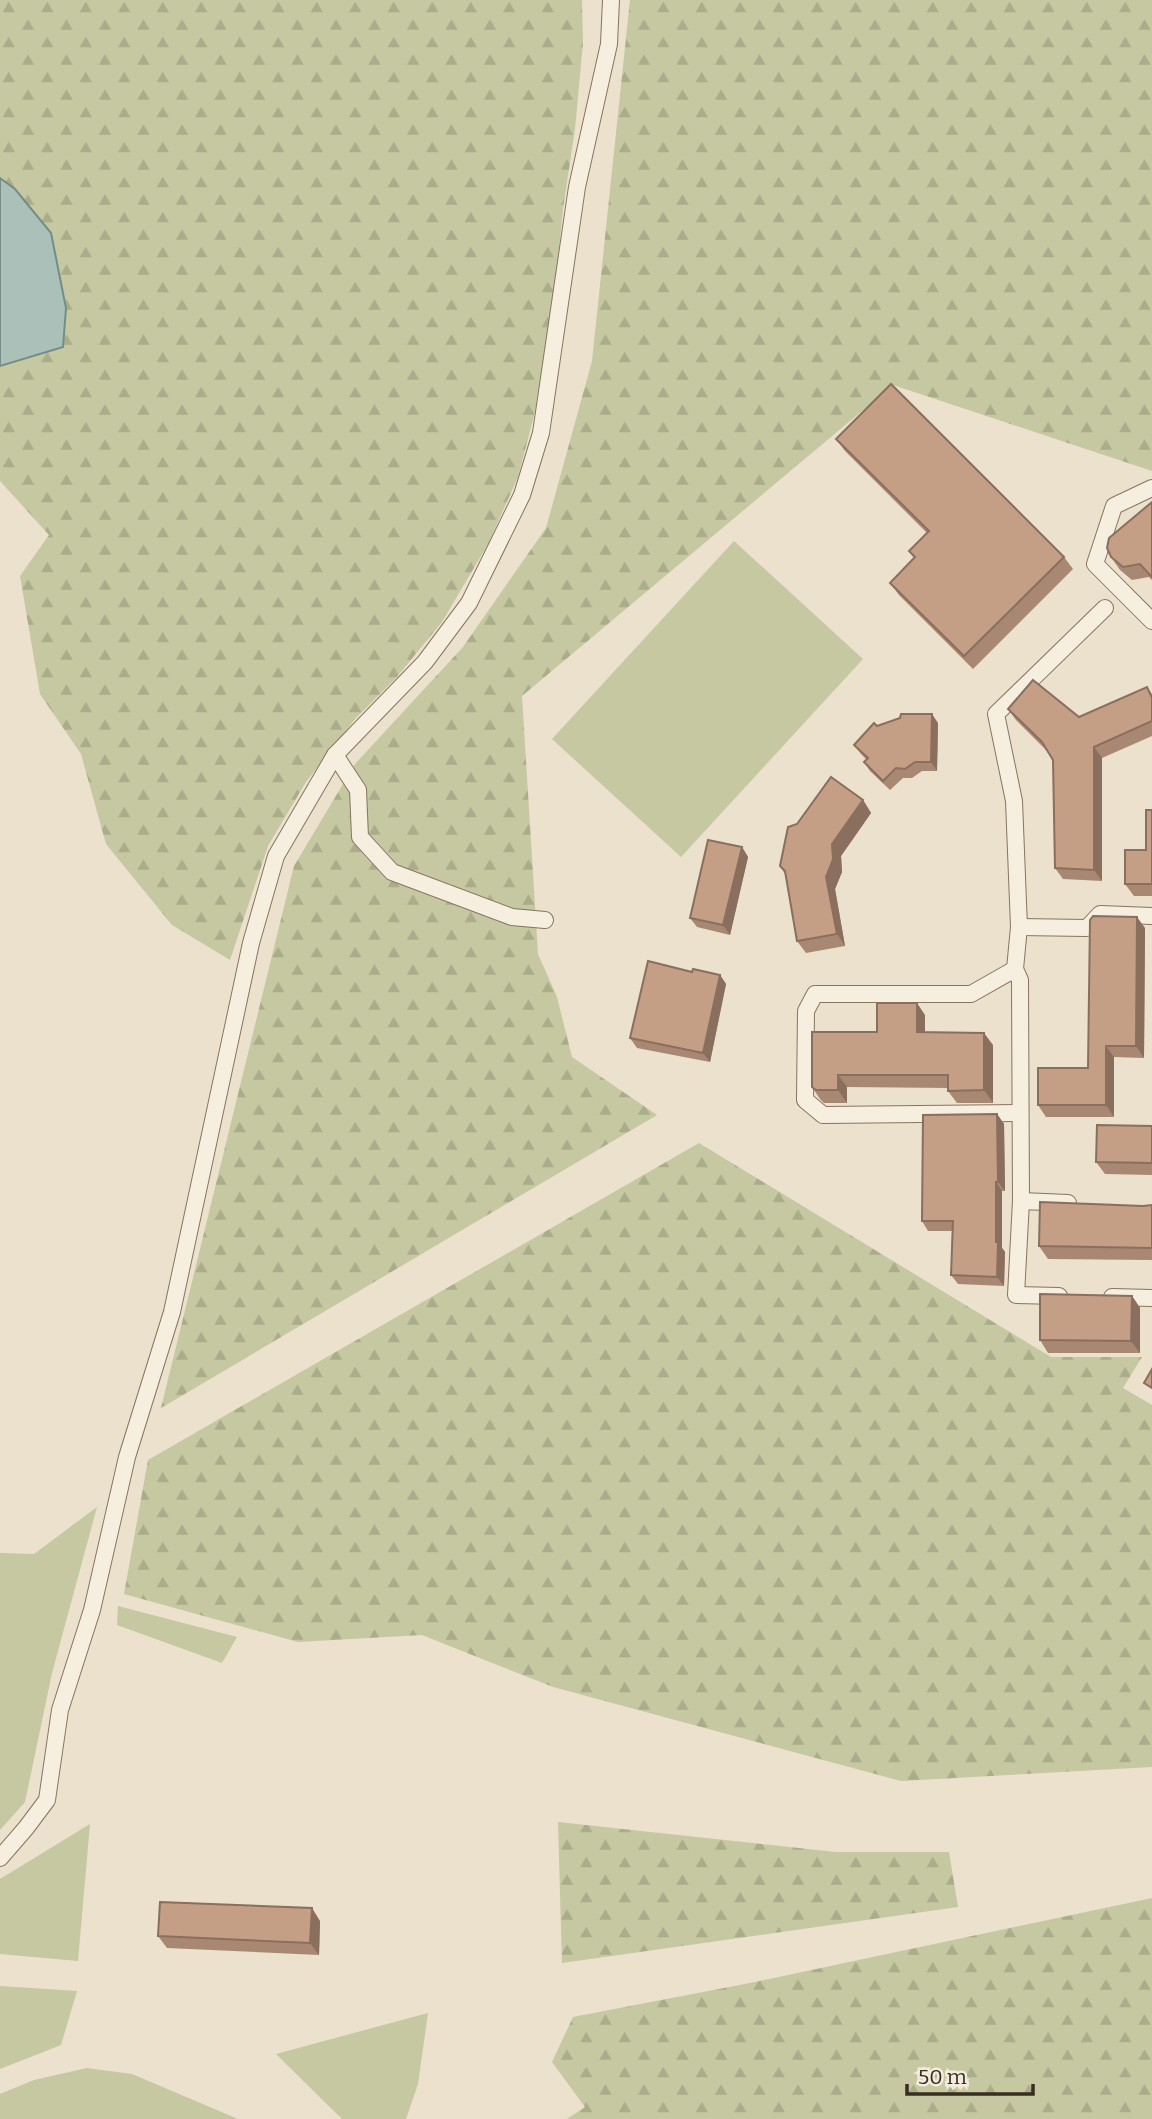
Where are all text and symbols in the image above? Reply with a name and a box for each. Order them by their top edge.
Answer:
scale bar [907,2052,1033,2096]
text: 50 m [918,2064,967,2090]

